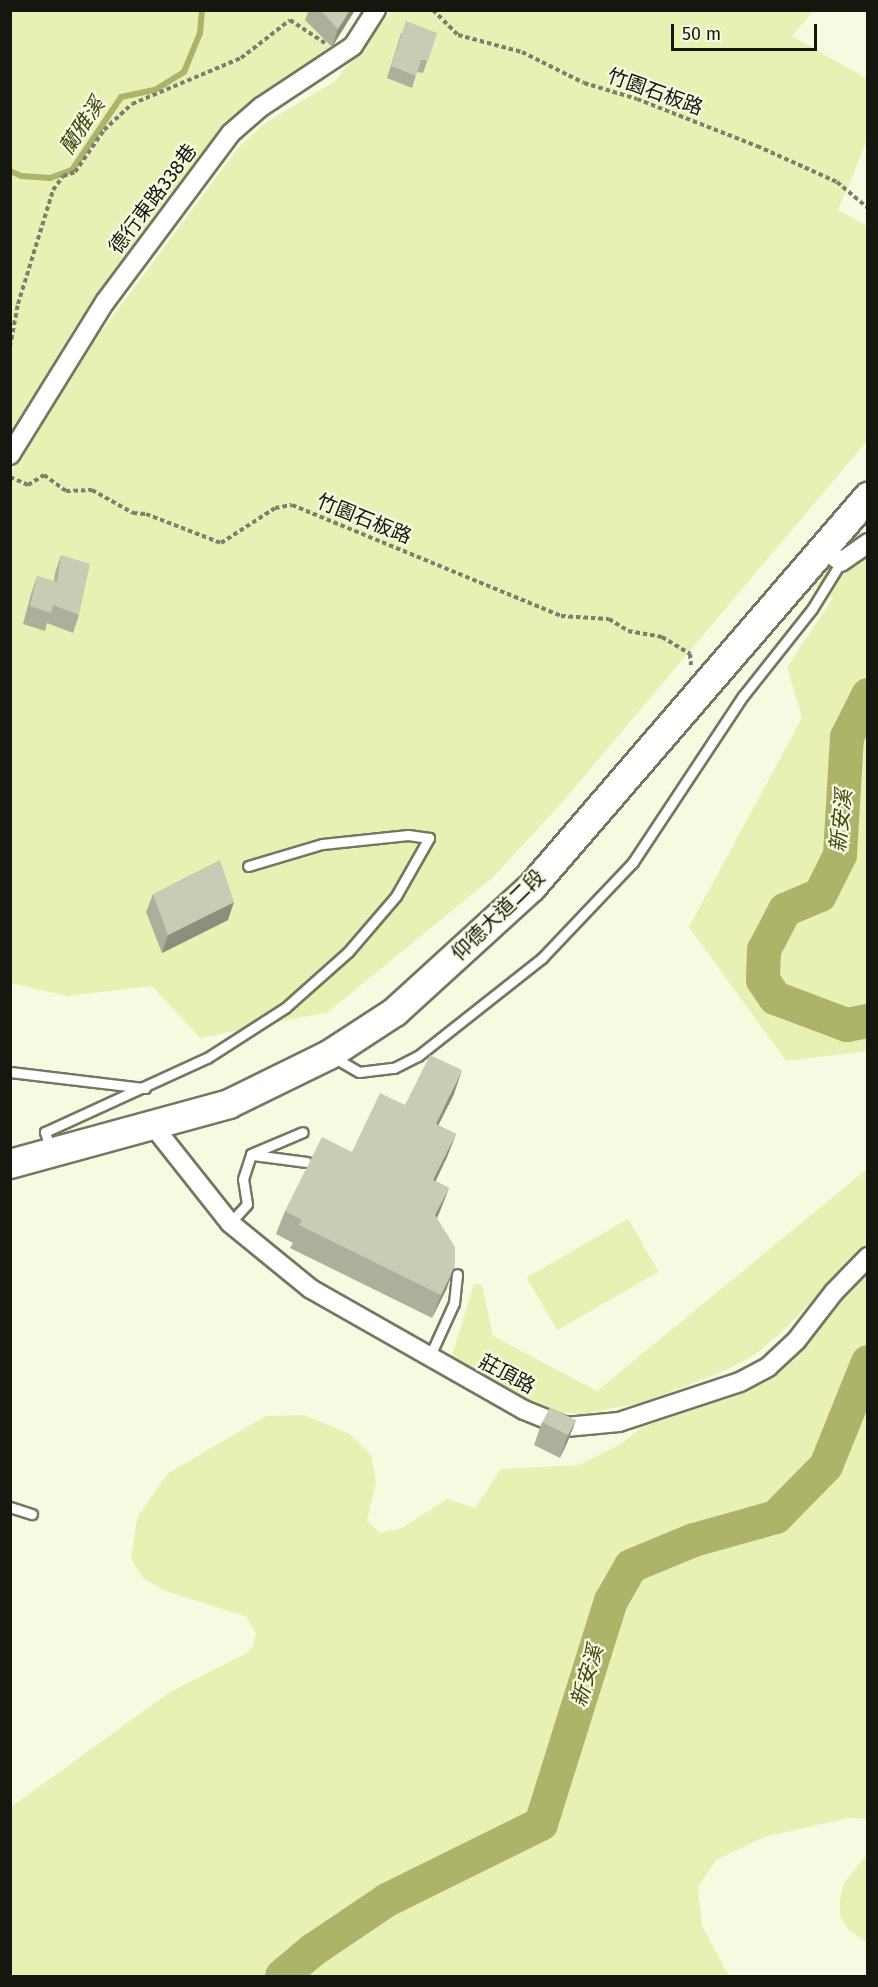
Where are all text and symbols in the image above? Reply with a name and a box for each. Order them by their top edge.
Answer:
scale bar [674,12,820,50]
text: 50 m [682,23,721,45]
street label: 竹園石板路 [604,64,706,120]
water label: 蘭雅溪 [54,93,110,159]
street label: 德行東路338巷 [104,139,202,259]
street label: 竹園石板路 [313,489,415,549]
water label: 新安溪 [825,788,857,854]
street label: 仰德大道二段 [447,865,549,965]
street label: 莊頂路 [475,1349,539,1399]
water label: 新安溪 [566,1642,608,1710]

